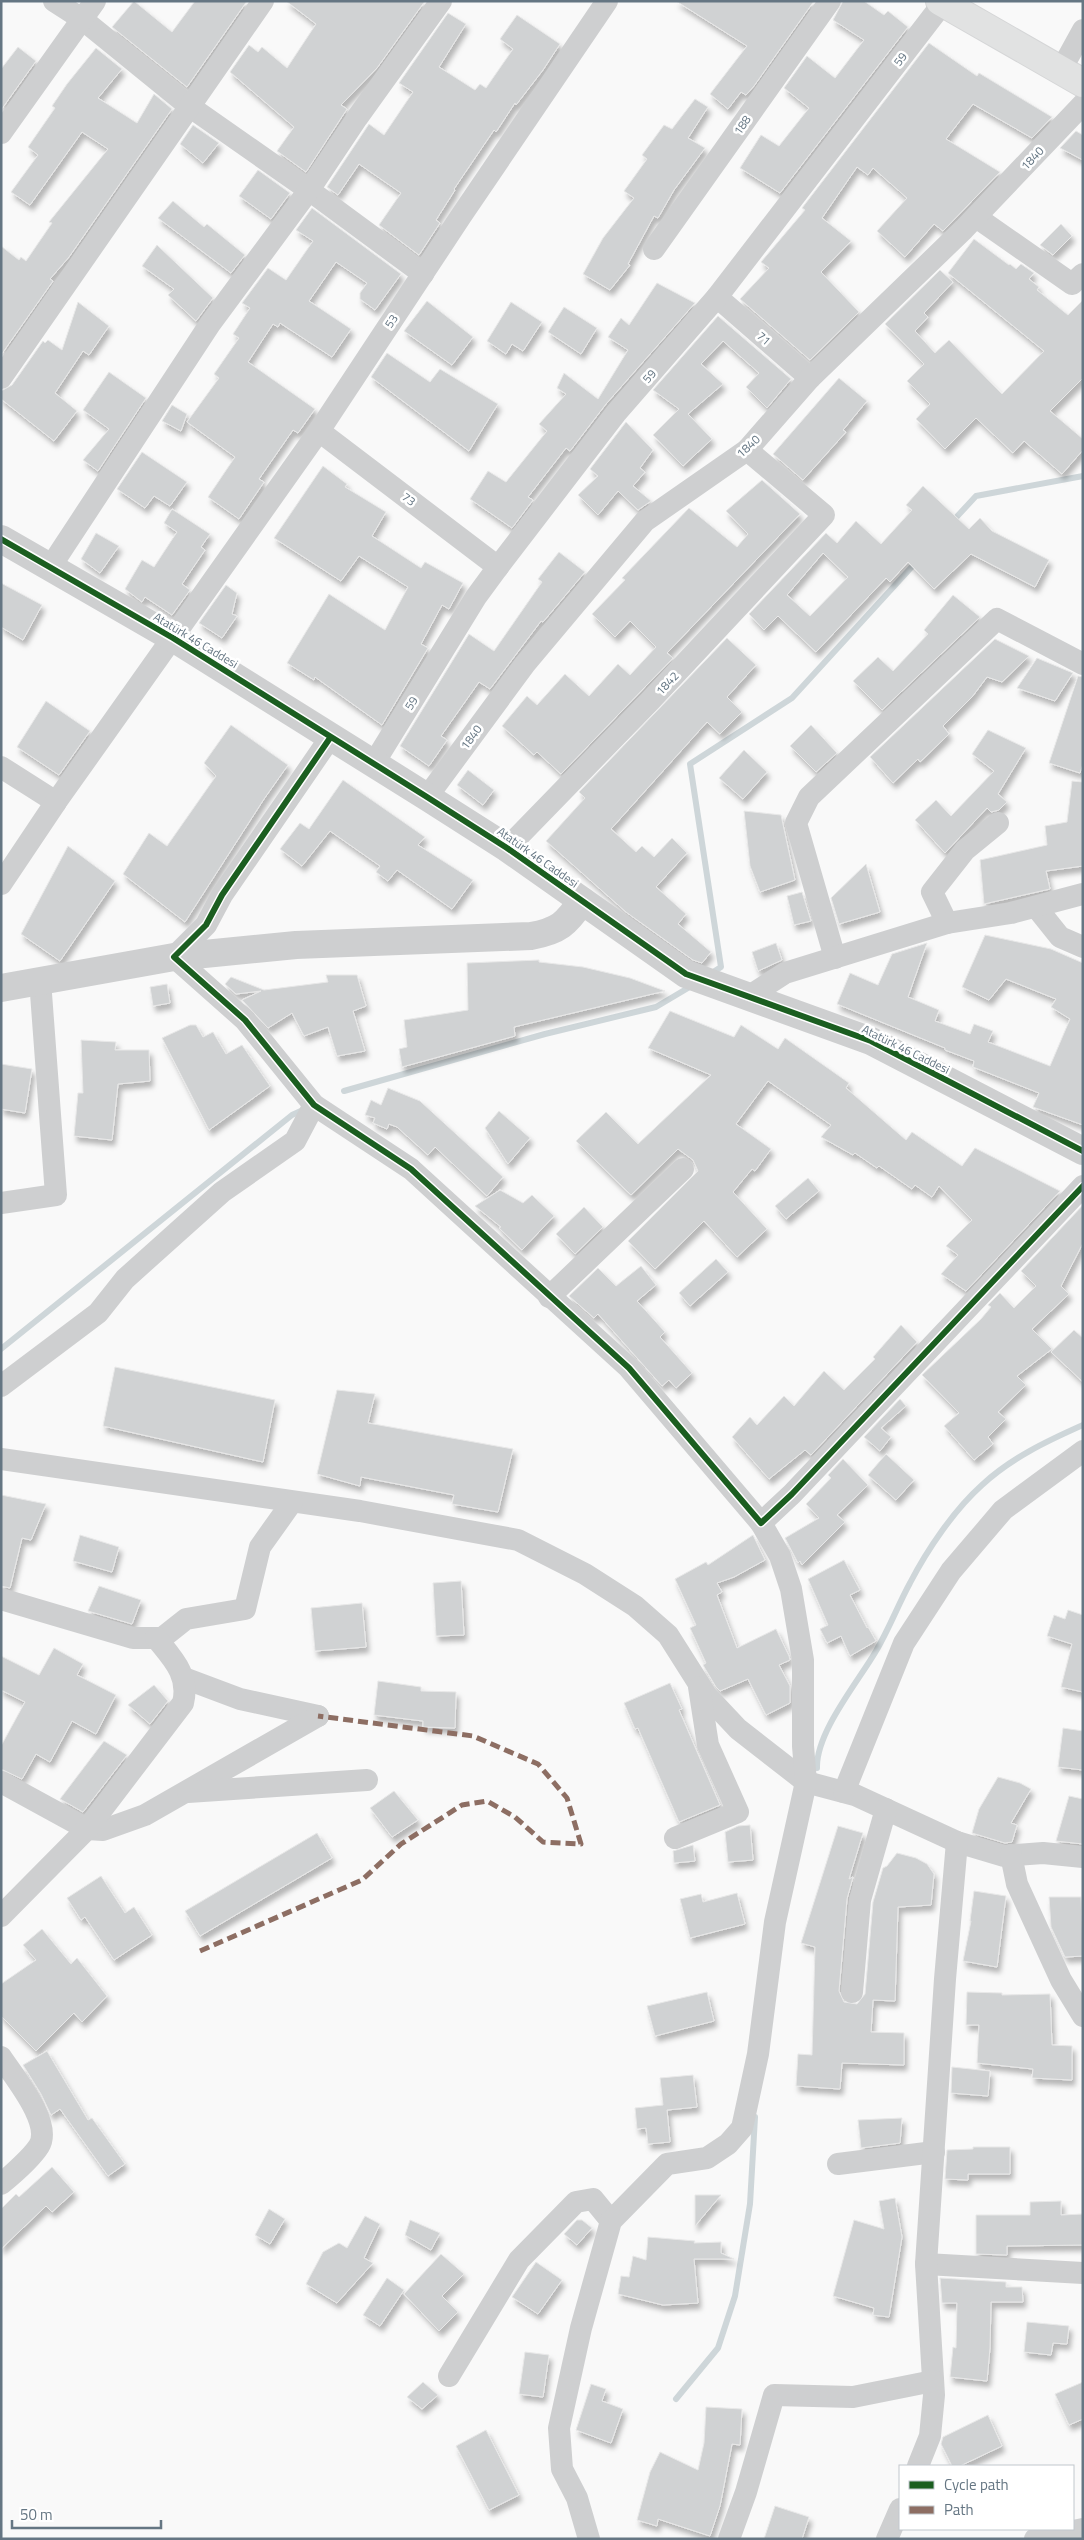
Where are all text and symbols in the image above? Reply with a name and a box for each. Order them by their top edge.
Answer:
street label: 59 [888,48,912,70]
street label: 188 [728,111,756,139]
street label: 1840 [1016,141,1048,174]
street label: 53 [379,310,403,332]
street label: 71 [753,326,775,350]
street label: 59 [637,364,661,387]
street label: 1840 [732,430,765,462]
street label: 73 [398,487,420,511]
street label: Atatürk 46 Caddesi [150,607,242,673]
street label: 1842 [651,667,683,699]
street label: 59 [399,692,423,714]
street label: 1840 [455,720,487,753]
street label: Atatürk 46 Caddesi [493,822,583,892]
street label: Atatürk 46 Caddesi [859,1019,953,1079]
legend [899,2465,1074,2530]
text: Cycle path [944,2473,1009,2496]
scale bar [12,2498,161,2530]
text: Path [944,2498,974,2521]
text: 50 m [20,2503,53,2526]

